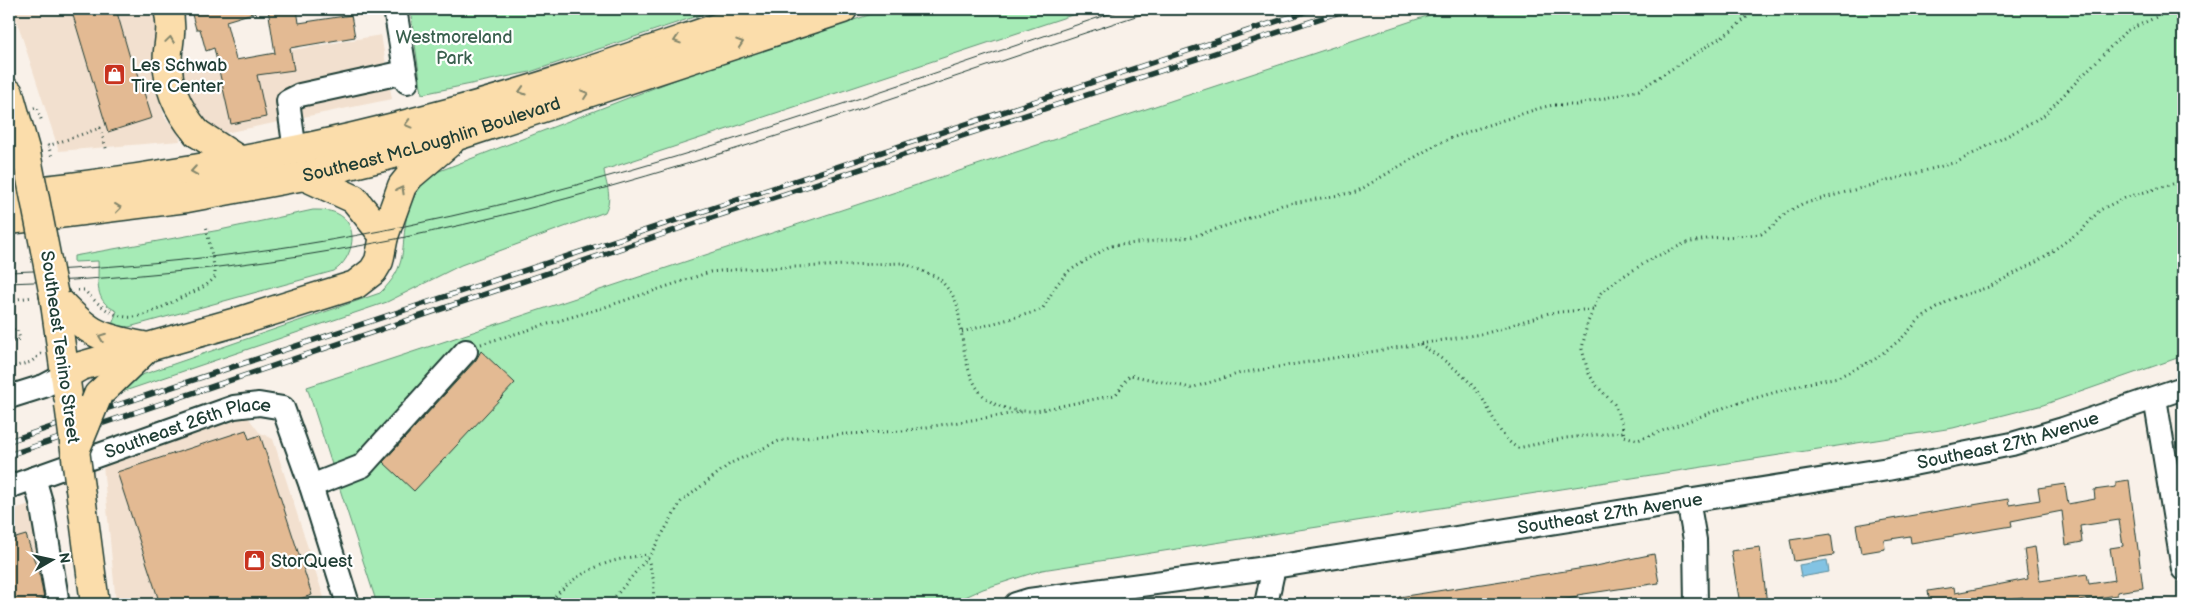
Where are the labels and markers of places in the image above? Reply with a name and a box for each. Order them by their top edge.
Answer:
place label: Les Schwab Tire Center [131,55,227,97]
shop icon: Les Schwab Tire Center [103,63,127,87]
shop icon: StorQuest [243,549,267,573]
place label: StorQuest [271,551,353,572]

